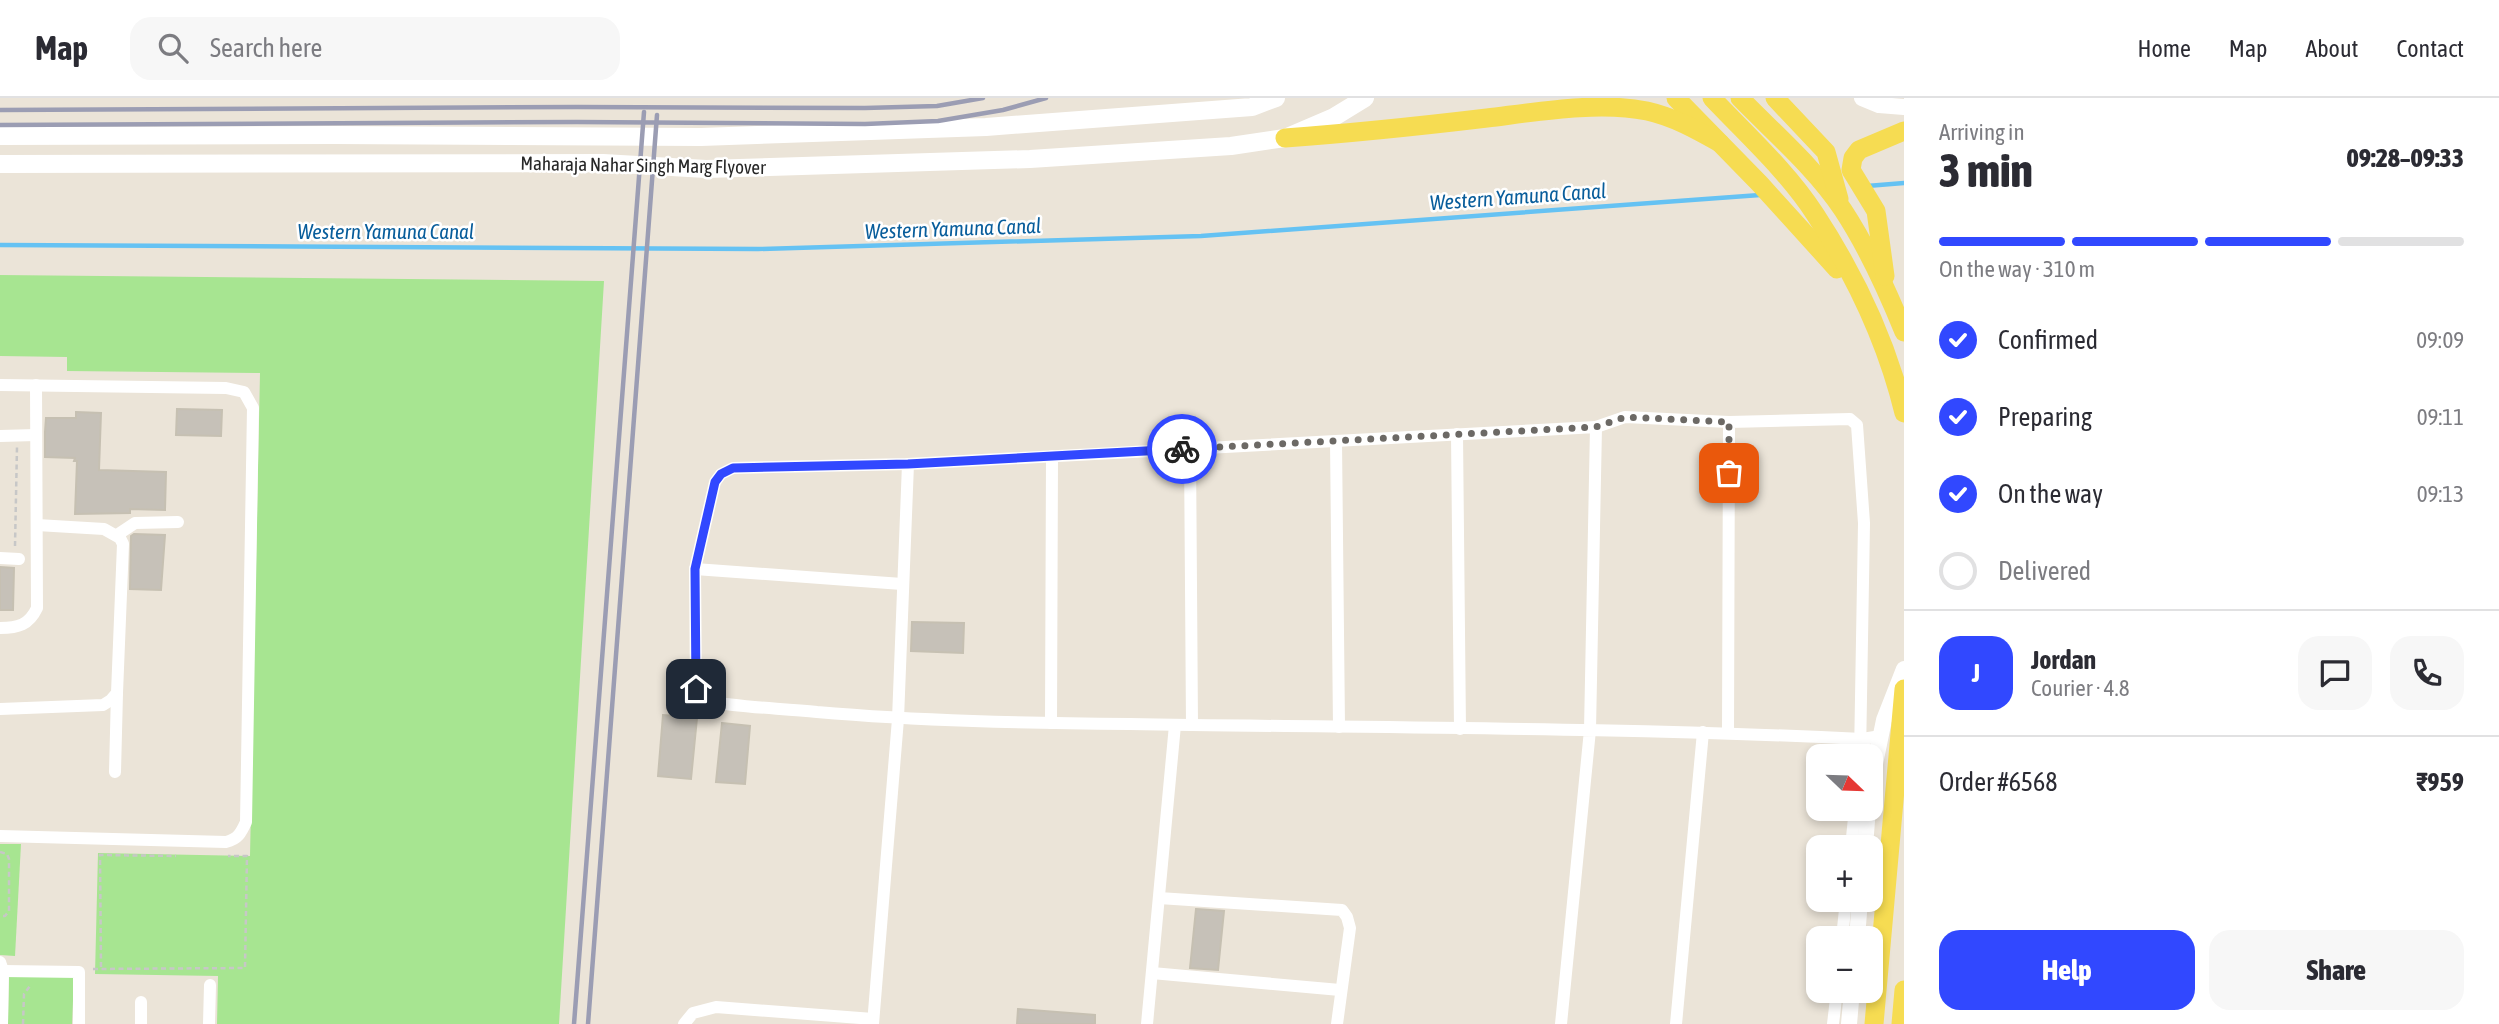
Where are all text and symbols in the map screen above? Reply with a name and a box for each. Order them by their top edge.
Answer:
search box [130,17,620,80]
text: Map [35,29,88,67]
icon: search [154,29,192,67]
text: Search here [210,33,322,63]
text: Home [2137,35,2191,62]
text: Map [2229,35,2267,62]
text: About [2305,35,2358,62]
text: Contact [2396,35,2464,62]
text: Arriving in [1939,119,2025,145]
text: 09:28–09:33 [2347,143,2464,173]
text: 3 min [1939,144,2033,197]
street label: Maharaja Nahar Singh Marg Flyover [520,152,766,178]
water label: Western Yamuna Canal [1429,178,1607,214]
water label: Western Yamuna Canal [864,213,1042,243]
water label: Western Yamuna Canal [298,219,474,243]
text: On the way · 310 m [1939,256,2095,282]
icon: check [1939,321,1977,359]
text: Confirmed [1998,325,2098,355]
text: 09:09 [2416,327,2464,353]
icon: check [1939,398,1977,436]
text: Preparing [1998,402,2092,432]
text: 09:11 [2417,404,2464,430]
courier [1147,414,1217,484]
icon: bike [1163,430,1201,468]
pin [1699,443,1759,503]
icon: bag [1710,454,1748,492]
icon: check [1939,475,1977,513]
text: On the way [1998,479,2103,509]
text: 09:13 [2417,481,2464,507]
text: Delivered [1998,556,2091,586]
button: chat [2298,636,2372,710]
button: phone [2390,636,2464,710]
text: Jordan [2031,645,2096,675]
text: J [1972,658,1980,688]
pin [666,659,726,719]
icon: home [677,670,715,708]
text: Courier · 4.8 [2031,675,2130,701]
north arrow [1806,744,1883,821]
map controls [1806,744,1883,1003]
text: Order #6568 [1939,767,2058,797]
text: ₹959 [2416,767,2464,797]
button: + [1806,835,1883,912]
button: − [1806,926,1883,1003]
button: Help [1939,930,2195,1010]
button: Share [2209,930,2464,1010]

